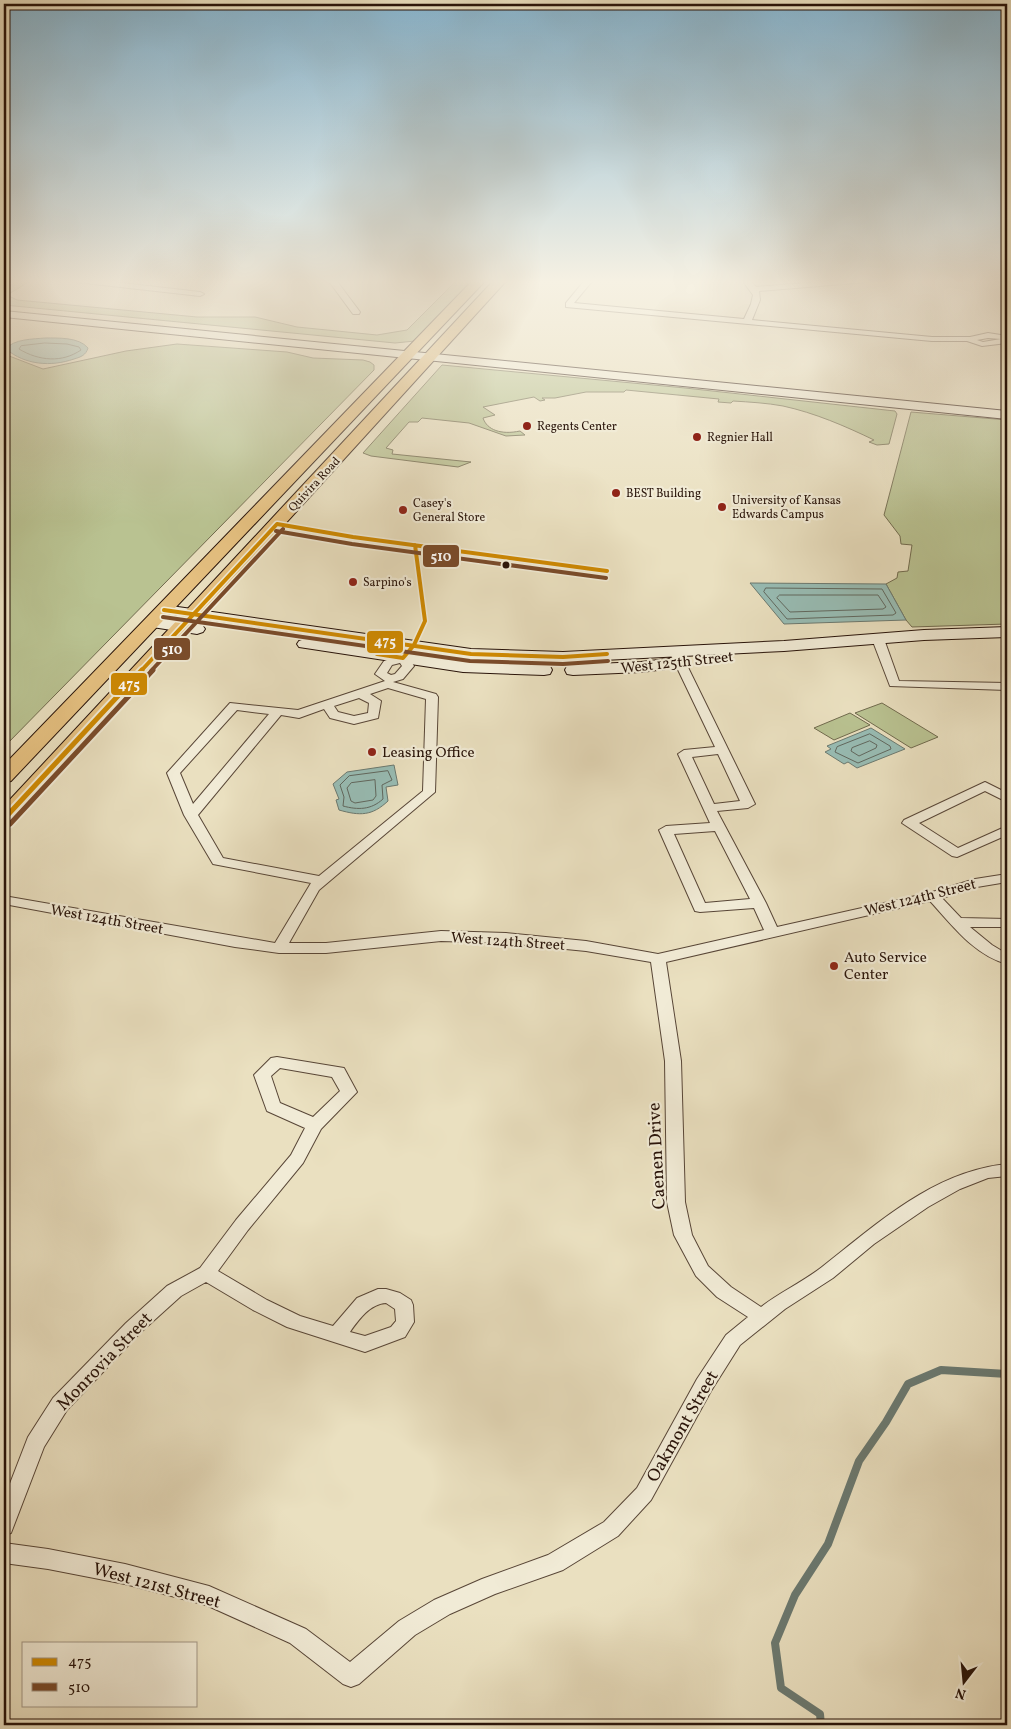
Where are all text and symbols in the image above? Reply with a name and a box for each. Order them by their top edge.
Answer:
place label: Regents Center [537,419,617,435]
marker: Regents Center [521,420,533,432]
place label: Regnier Hall [707,430,773,446]
marker: Regnier Hall [691,431,703,443]
street label: Quivira Road [285,454,344,516]
place label: BEST Building [626,486,701,502]
marker: BEST Building [610,487,622,499]
place label: University of Kansas Edwards Campus [732,493,841,523]
place label: Casey's General Store [413,496,485,526]
marker: University of Kansas Edwards Campus [716,501,728,513]
marker: Casey's General Store [397,504,409,516]
line badge: 510 [422,544,460,568]
text: 510 [431,548,452,567]
unlabelled marker [501,560,511,570]
place label: Sarpino's [363,575,412,591]
marker: Sarpino's [347,576,359,588]
line badge: 475 [366,630,404,654]
text: 475 [374,633,396,652]
line badge: 510 [153,637,191,661]
text: 510 [162,641,183,660]
street label: West 125th Street [620,647,735,680]
line badge: 475 [110,672,148,696]
text: 475 [118,676,140,695]
place label: Leasing Office [382,743,475,764]
marker: Leasing Office [366,746,378,758]
street label: West 124th Street [862,874,978,922]
street label: West 124th Street [49,900,165,941]
street label: West 124th Street [450,928,566,957]
place label: Auto Service Center [844,948,927,986]
marker: Auto Service Center [828,960,840,972]
street label: Caenen Drive [642,1102,673,1210]
street label: Monrovia Street [52,1307,159,1417]
street label: Oakmont Street [641,1366,725,1487]
street label: West 121st Street [90,1557,223,1616]
legend [22,1642,198,1706]
text: 475 [68,1652,91,1673]
north arrow [938,1656,988,1706]
text: 510 [68,1678,90,1699]
text: N [953,1683,968,1704]

